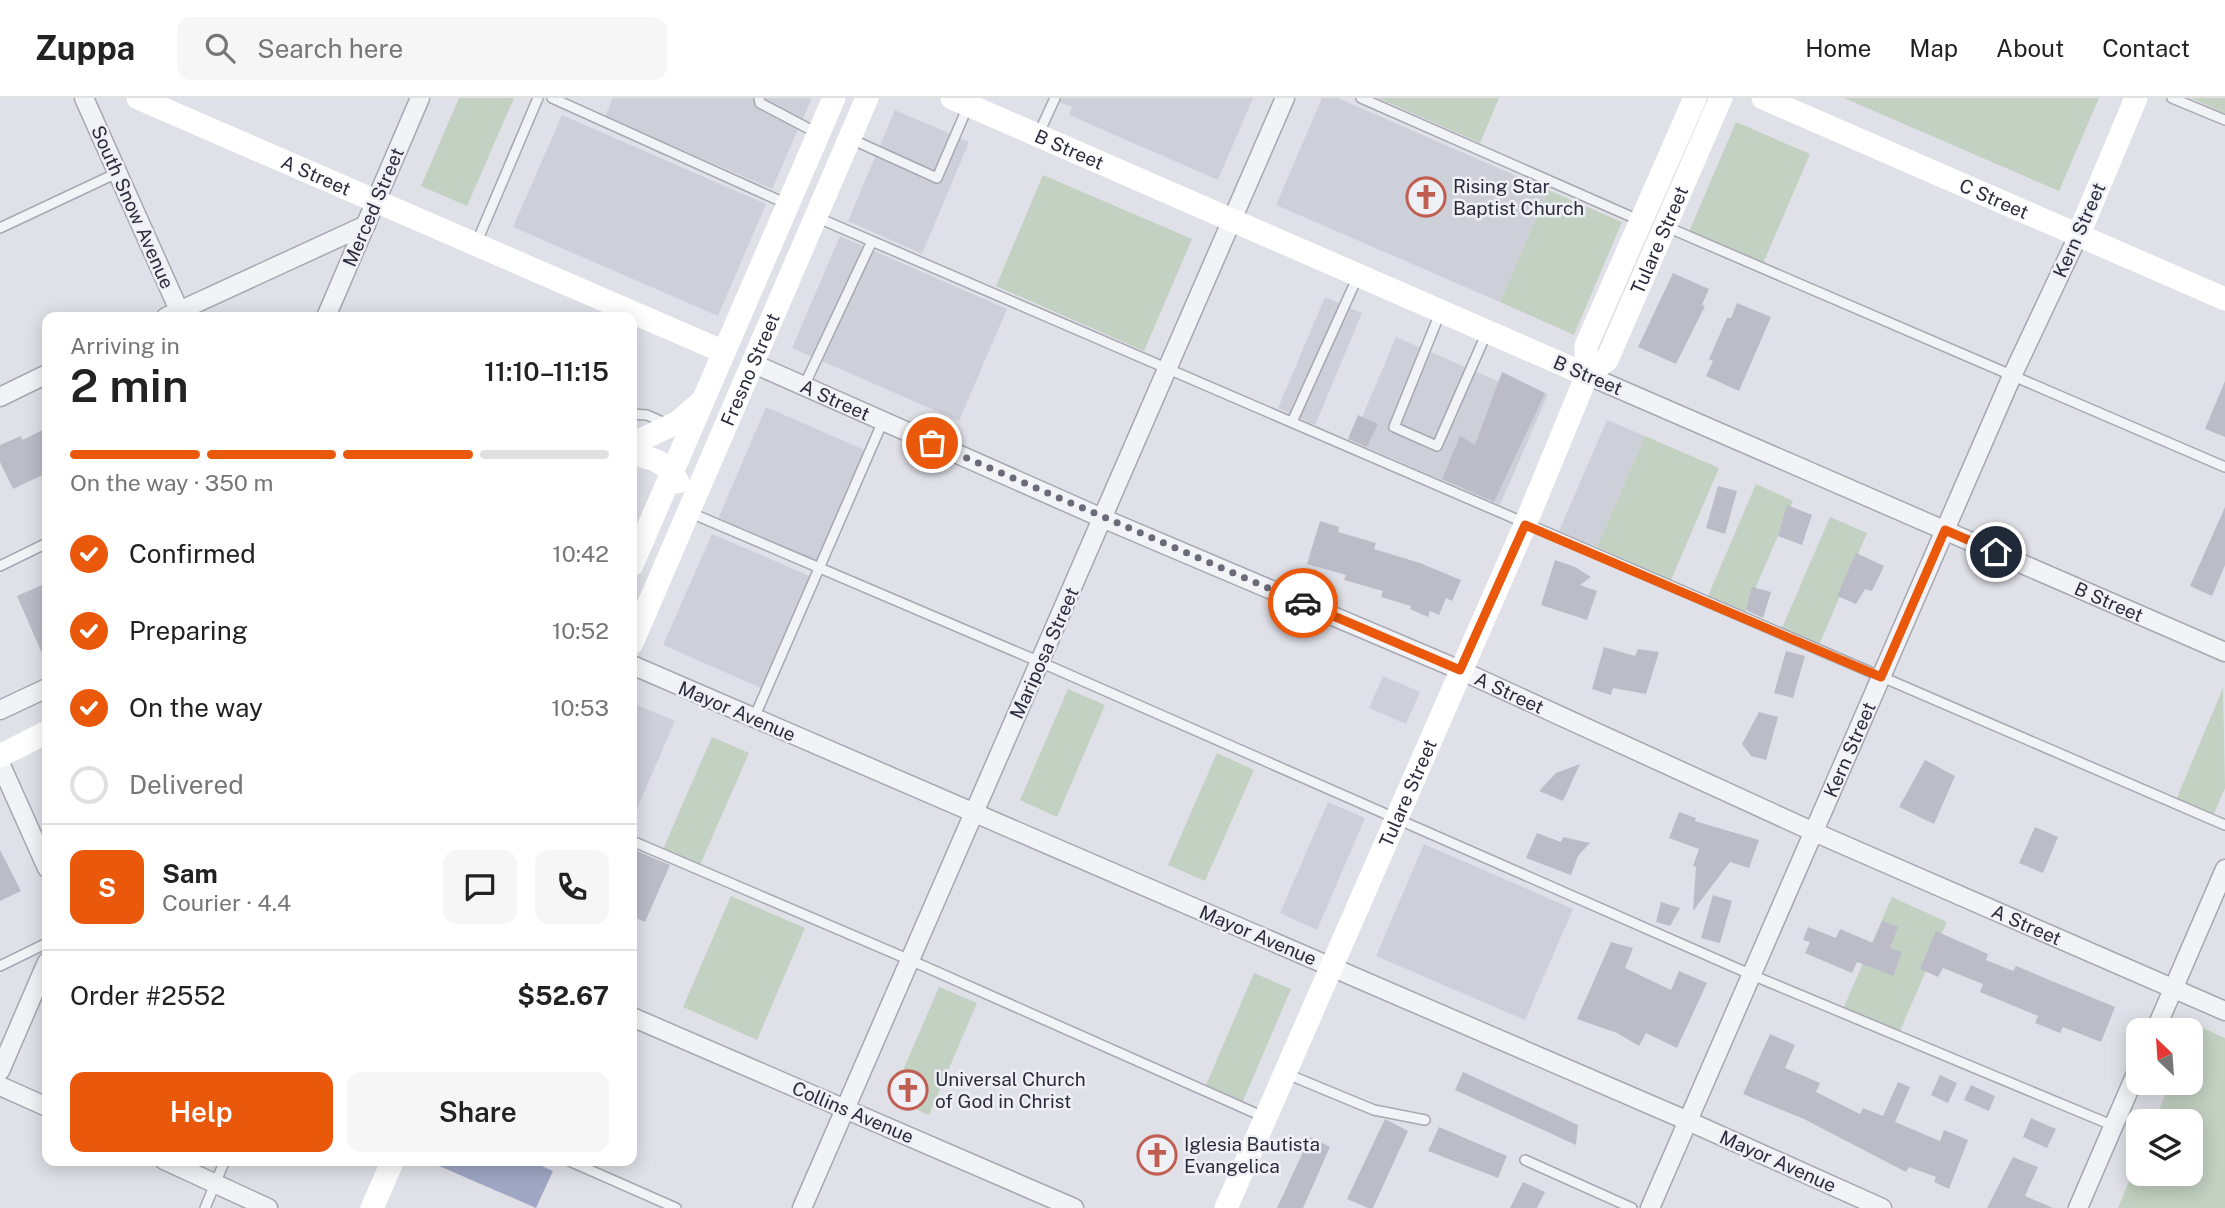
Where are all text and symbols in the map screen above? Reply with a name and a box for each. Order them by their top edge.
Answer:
search box [177,17,667,80]
text: Zuppa [35,29,135,67]
icon: search [201,29,239,67]
text: Search here [257,33,403,64]
text: Home [1805,34,1871,62]
text: Map [1909,34,1958,62]
text: About [1996,34,2064,62]
text: Contact [2102,34,2190,62]
street label: South Snow Avenue [87,122,179,292]
street label: B Street [1032,125,1107,174]
street label: Merced Street [338,144,408,270]
street label: A Street [278,150,354,200]
street label: C Street [1956,174,2032,223]
place label: Rising Star Baptist Church [1453,175,1584,219]
church icon: Rising Star Baptist Church [1405,176,1447,218]
street label: Kern Street [2048,179,2110,281]
street label: Tulare Street [1626,182,1692,297]
street label: Fresno Street [716,310,784,429]
text: Arriving in [70,332,180,359]
street label: B Street [1550,351,1626,399]
text: 11:10–11:15 [484,356,609,387]
text: 2 min [70,358,189,412]
street label: A Street [797,375,873,425]
pin [902,413,962,473]
icon: bag [913,424,951,462]
text: On the way · 350 m [70,469,273,496]
pin [1966,522,2026,582]
icon: home [1977,533,2015,571]
icon: check [70,535,108,573]
text: Confirmed [129,538,256,569]
text: 10:42 [552,540,609,567]
courier [1268,568,1338,638]
street label: B Street [2071,577,2147,626]
street label: Mariposa Street [1005,584,1083,722]
icon: car [1284,584,1322,622]
icon: check [70,612,108,650]
text: Preparing [129,615,248,646]
text: 10:52 [552,617,609,644]
street label: A Street [1471,667,1547,718]
street label: Mayor Avenue [675,676,799,746]
icon: check [70,689,108,727]
text: On the way [129,692,263,723]
text: 10:53 [551,694,609,721]
street label: Kern Street [1819,698,1880,801]
street label: Tulare Street [1374,736,1441,850]
text: Delivered [129,769,244,800]
button: chat [443,850,517,924]
button: phone [535,850,609,924]
text: Sam [162,858,218,889]
text: S [98,872,116,903]
text: Courier · 4.4 [162,889,291,916]
street label: Mayor Avenue [1196,900,1320,970]
street label: A Street [1989,900,2065,949]
text: Order #2552 [70,980,226,1011]
text: $52.67 [517,980,609,1011]
north arrow [2126,1018,2203,1096]
map controls [2126,1018,2203,1186]
place label: Universal Church of God in Christ [935,1068,1086,1112]
church icon: Universal Church of God in Christ [887,1069,929,1111]
button: Help [70,1072,333,1152]
button: Share [347,1072,609,1152]
street label: Collins Avenue [789,1076,917,1148]
button: layers [2126,1109,2203,1186]
street label: Mayor Avenue [1716,1126,1840,1196]
place label: Iglesia Bautista Evangelica [1184,1133,1320,1177]
church icon: Iglesia Bautista Evangelica [1136,1134,1178,1176]

